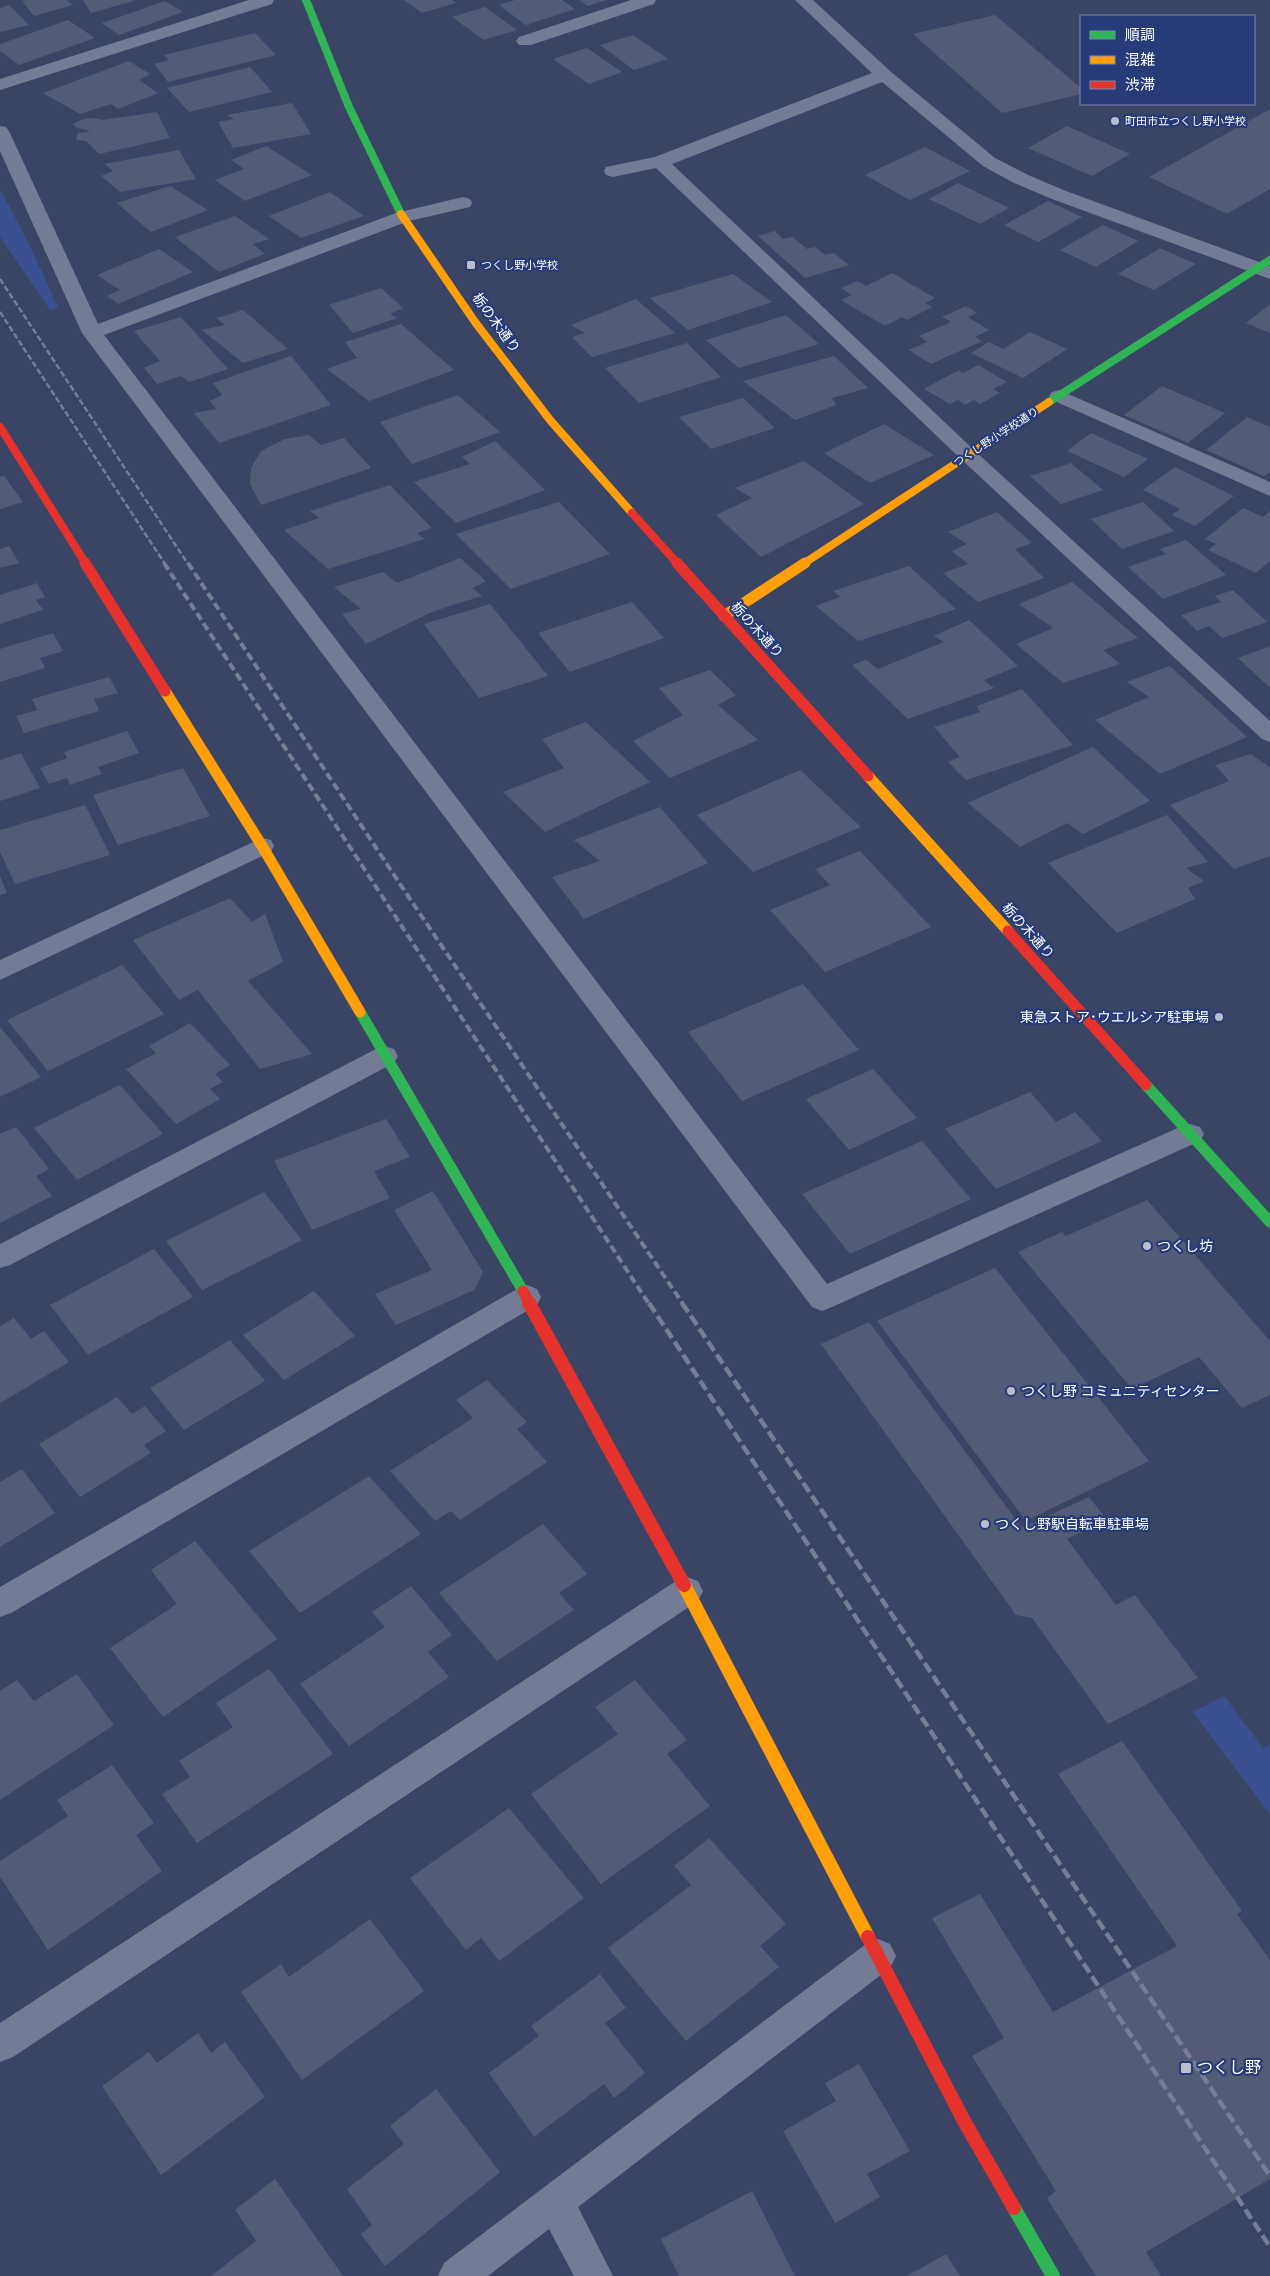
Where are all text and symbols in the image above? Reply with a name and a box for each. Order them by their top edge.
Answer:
legend [1080,15,1255,105]
text: 順調 [1125,26,1155,44]
text: 混雑 [1125,51,1155,69]
text: 渋滞 [1125,76,1155,94]
marker: 町田市立つくし野小学校 [1109,115,1121,127]
place label: 町田市立つくし野小学校 [1125,115,1246,128]
marker: つくし野小学校 [465,259,477,271]
place label: つくし野小学校 [481,259,558,272]
street label: 栃の木通り [469,290,523,356]
street label: つくし野小学校通り [951,405,1041,469]
street label: 栃の木通り [727,598,787,662]
street label: 栃の木通り [998,899,1058,963]
place label: 東急ストア･ウエルシア駐車場 [1020,1009,1209,1026]
marker: 東急ストア･ウエルシア駐車場 [1213,1011,1225,1023]
place label: つくし坊 [1157,1238,1213,1255]
marker: つくし坊 [1141,1240,1153,1252]
place label: つくし野 コミュニティセンター [1021,1383,1220,1400]
marker: つくし野 コミュニティセンター [1005,1385,1017,1397]
place label: つくし野駅自転車駐車場 [995,1516,1149,1533]
marker: つくし野駅自転車駐車場 [979,1518,991,1530]
place label: つくし野 [1197,2058,1261,2078]
marker: つくし野 [1179,2061,1193,2075]

